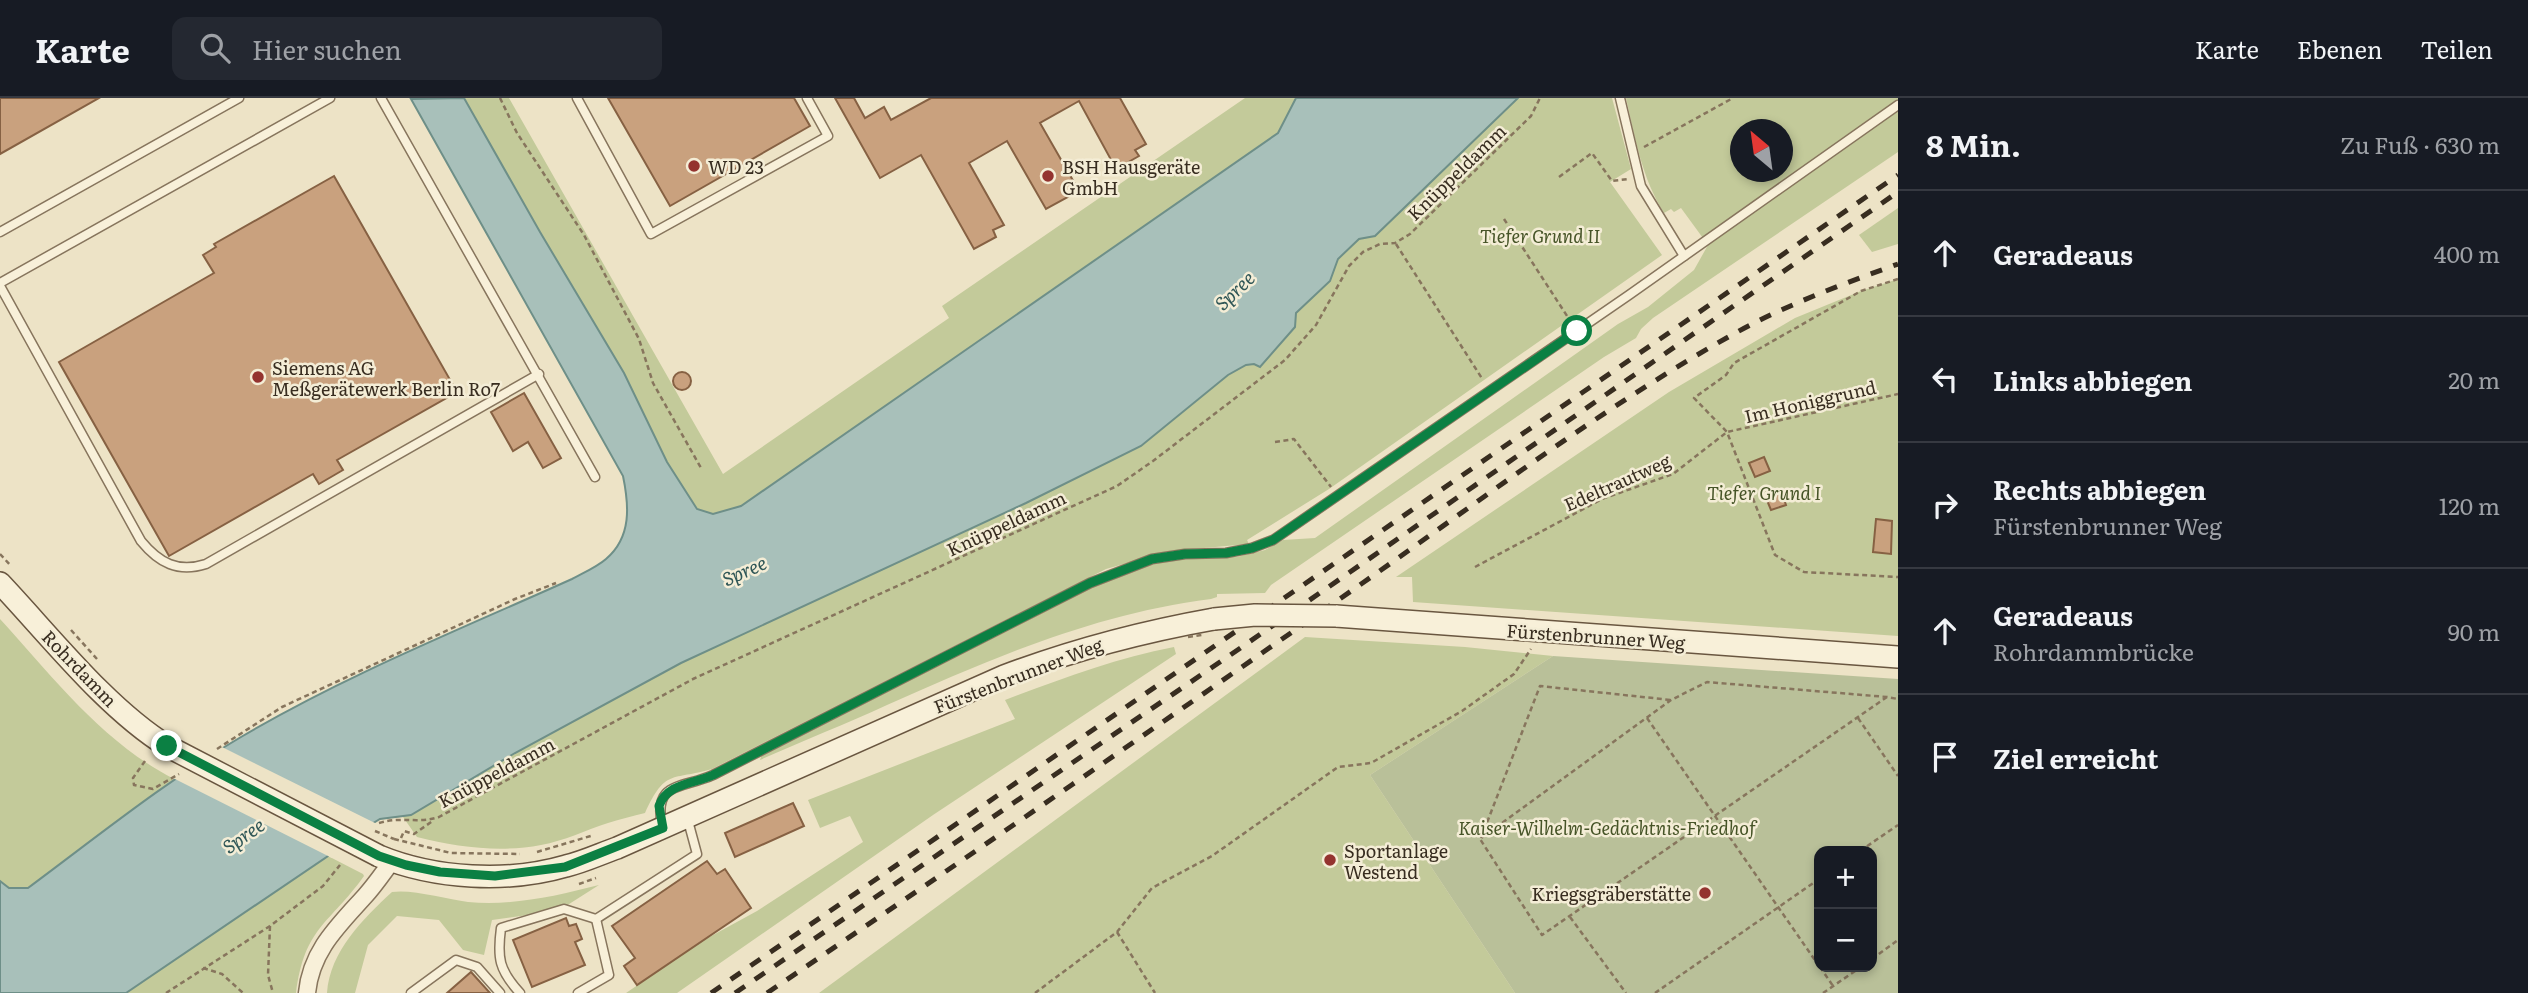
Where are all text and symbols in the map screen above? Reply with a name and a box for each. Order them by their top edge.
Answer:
search box [172,17,662,80]
text: Karte [35,24,130,73]
icon: search [196,29,234,67]
text: Hier suchen [252,29,402,68]
text: Karte [2195,31,2259,66]
text: Ebenen [2297,31,2383,66]
text: Teilen [2421,31,2493,66]
street label: Knüppeldamm [1400,118,1512,226]
north arrow [1730,119,1793,182]
text: 8 Min. [1926,122,2021,166]
text: Zu Fuß · 630 m [2340,127,2500,161]
place label: WD 23 [708,153,764,180]
place label: BSH Hausgeräte GmbH [1062,153,1200,201]
marker: WD 23 [686,158,702,174]
marker: BSH Hausgeräte GmbH [1040,168,1056,184]
park label: Tiefer Grund II [1480,222,1600,249]
icon: ahead [1926,234,1964,272]
text: Geradeaus [1993,234,2133,273]
text: 400 m [2434,236,2500,270]
water label: Spree [1208,264,1260,316]
route start [1561,315,1592,346]
place label: Siemens AG Meßgerätewerk Berlin Ro7 [272,354,500,402]
icon: left [1926,360,1964,398]
text: Links abbiegen [1993,360,2192,399]
text: 20 m [2448,362,2500,396]
marker: Siemens AG Meßgerätewerk Berlin Ro7 [250,369,266,385]
street label: Im Honiggrund [1741,373,1879,429]
street label: Edeltrautweg [1559,446,1676,518]
text: Rechts abbiegen [1993,469,2206,508]
park label: Tiefer Grund I [1707,479,1821,506]
street label: Knüppeldamm [942,484,1070,562]
icon: right [1926,486,1964,524]
text: 120 m [2439,488,2500,522]
text: Fürstenbrunner Weg [1993,508,2222,542]
water label: Spree [717,548,771,592]
text: Geradeaus [1993,595,2133,634]
icon: ahead [1926,612,1964,650]
text: 90 m [2448,614,2500,648]
street label: Fürstenbrunner Weg [1506,616,1687,656]
street label: Rohrdamm [36,623,124,713]
street label: Fürstenbrunner Weg [929,630,1107,720]
text: Rohrdammbrücke [1993,634,2194,668]
route end [151,730,182,761]
street label: Knüppeldamm [433,730,559,814]
icon: arrive [1926,738,1964,776]
text: Ziel erreicht [1993,738,2158,777]
water label: Spree [216,810,270,860]
park label: Kaiser-Wilhelm-Gedächtnis-Friedhof [1458,814,1758,841]
place label: Sportanlage Westend [1344,837,1448,885]
map controls [1814,846,1877,972]
button: + [1814,846,1877,909]
marker: Sportanlage Westend [1322,852,1338,868]
place label: Kriegsgräberstätte [1531,880,1691,907]
marker: Kriegsgräberstätte [1697,885,1713,901]
button: − [1814,909,1877,972]

